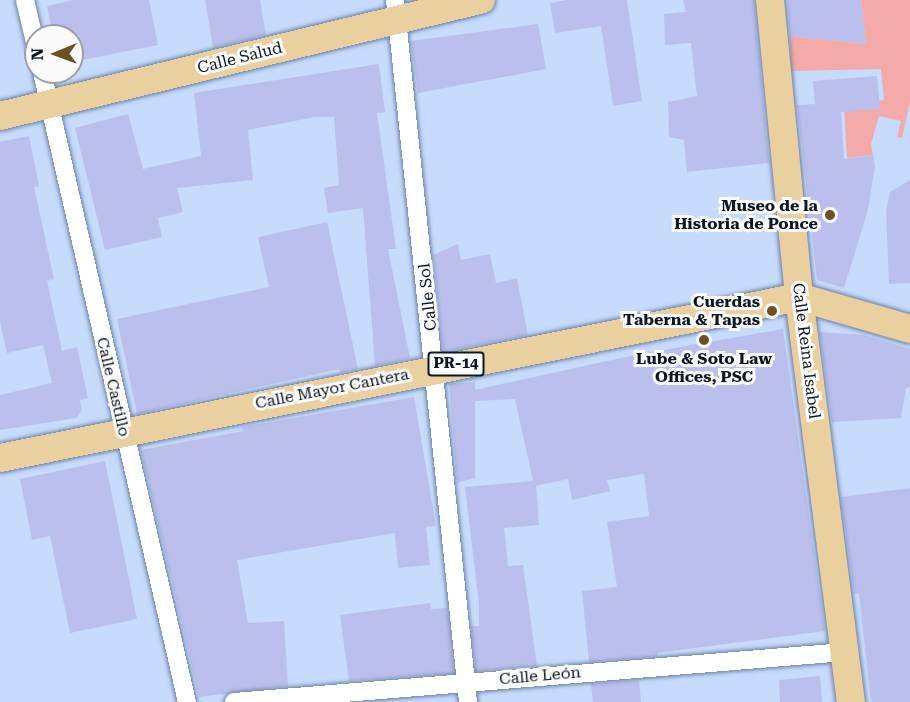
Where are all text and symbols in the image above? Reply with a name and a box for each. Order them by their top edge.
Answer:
north arrow [24,24,84,84]
street label: Calle Salud [196,38,284,78]
text: N [28,48,47,61]
place label: Museo de la Historia de Ponce [674,196,818,234]
marker: Museo de la Historia de Ponce [823,208,837,222]
street label: Calle Sol [415,262,441,332]
street label: Calle Reina Isabel [788,282,824,420]
place label: Cuerdas Taberna & Tapas [623,292,760,330]
marker: Cuerdas Taberna & Tapas [765,304,779,318]
marker: Lube & Soto Law Offices, PSC [697,333,711,347]
street label: Calle Castillo [92,335,134,439]
place label: Lube & Soto Law Offices, PSC [636,349,772,387]
road number: PR-14 [428,352,484,376]
street label: Calle Mayor Cantera [254,365,410,413]
street label: Calle León [498,663,582,689]

